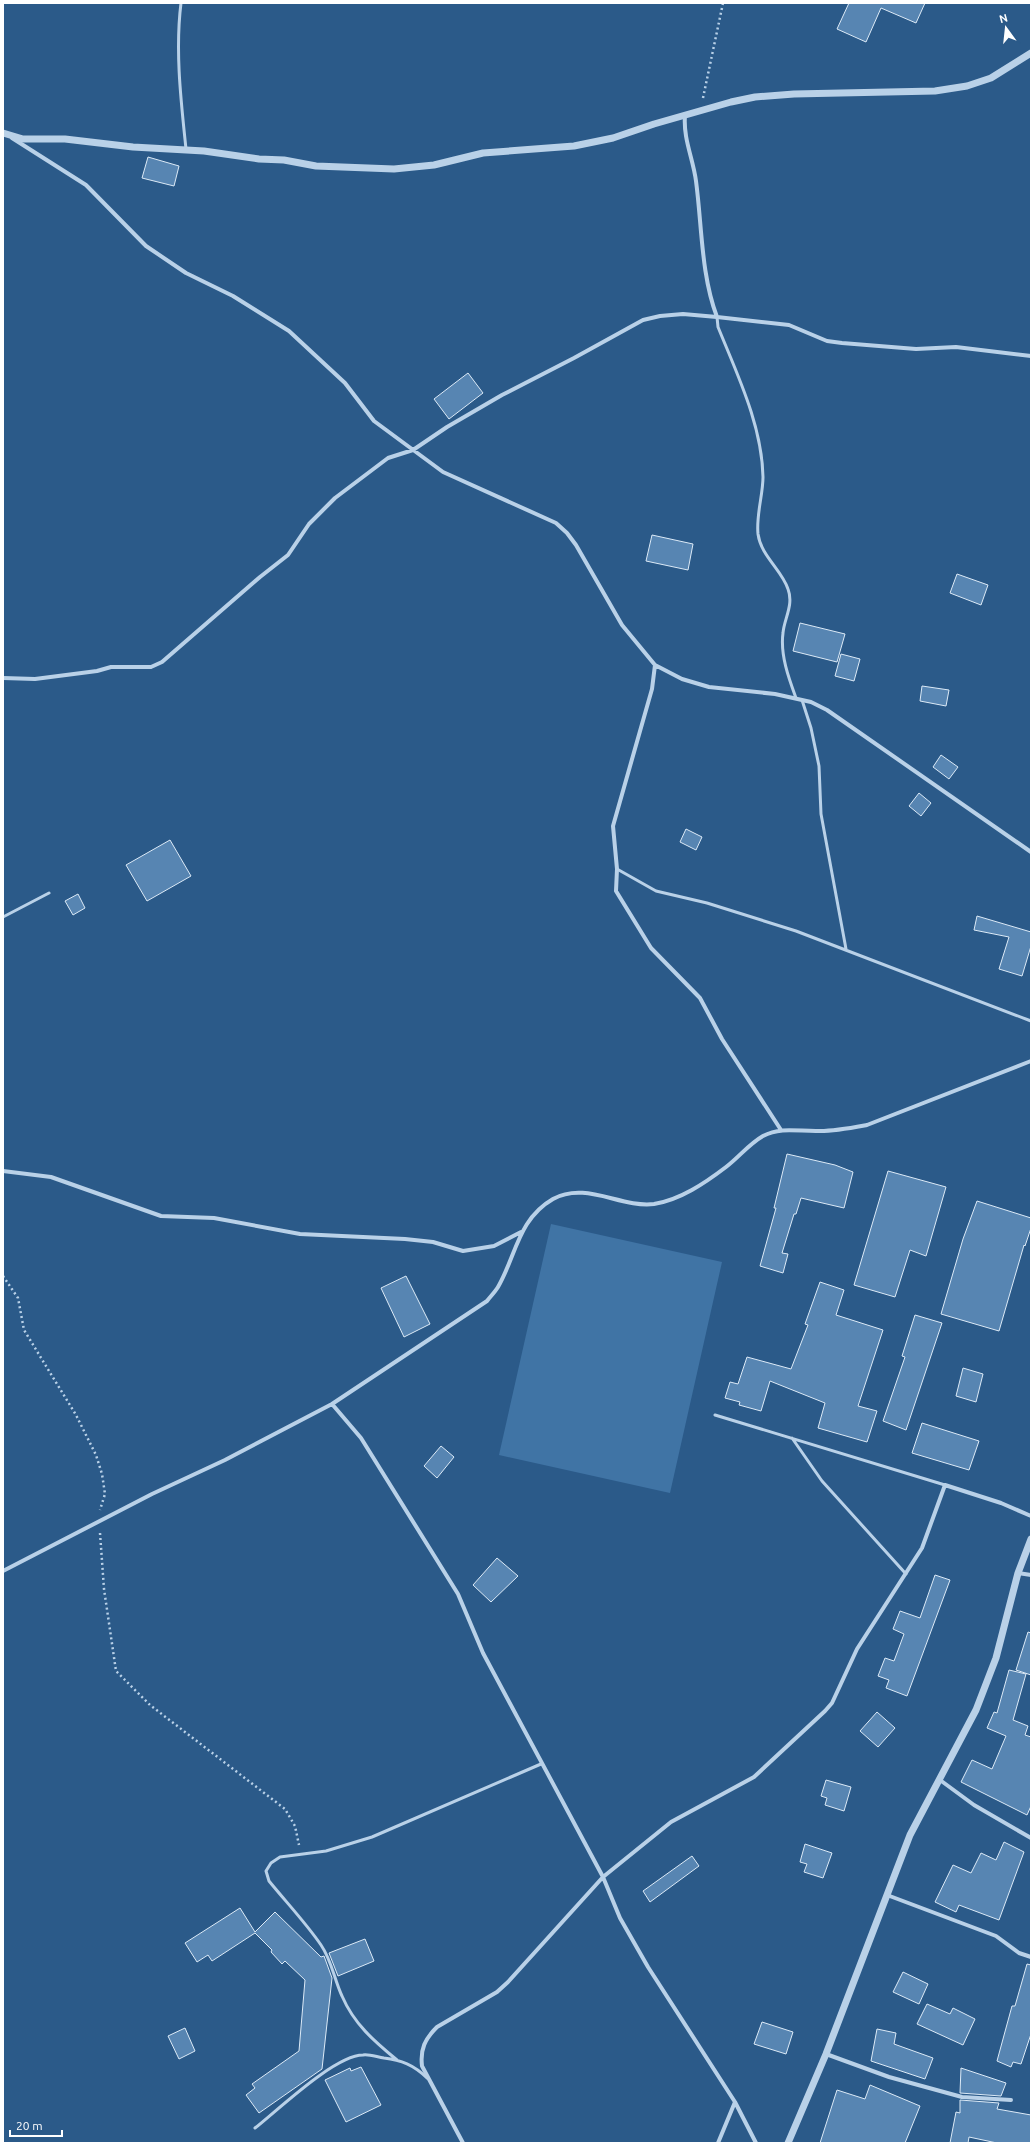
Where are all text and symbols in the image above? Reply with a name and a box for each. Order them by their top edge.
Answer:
north arrow [986,8,1026,48]
text: N [998,11,1009,25]
scale bar [10,2112,62,2138]
text: 20 m [16,2119,43,2132]

